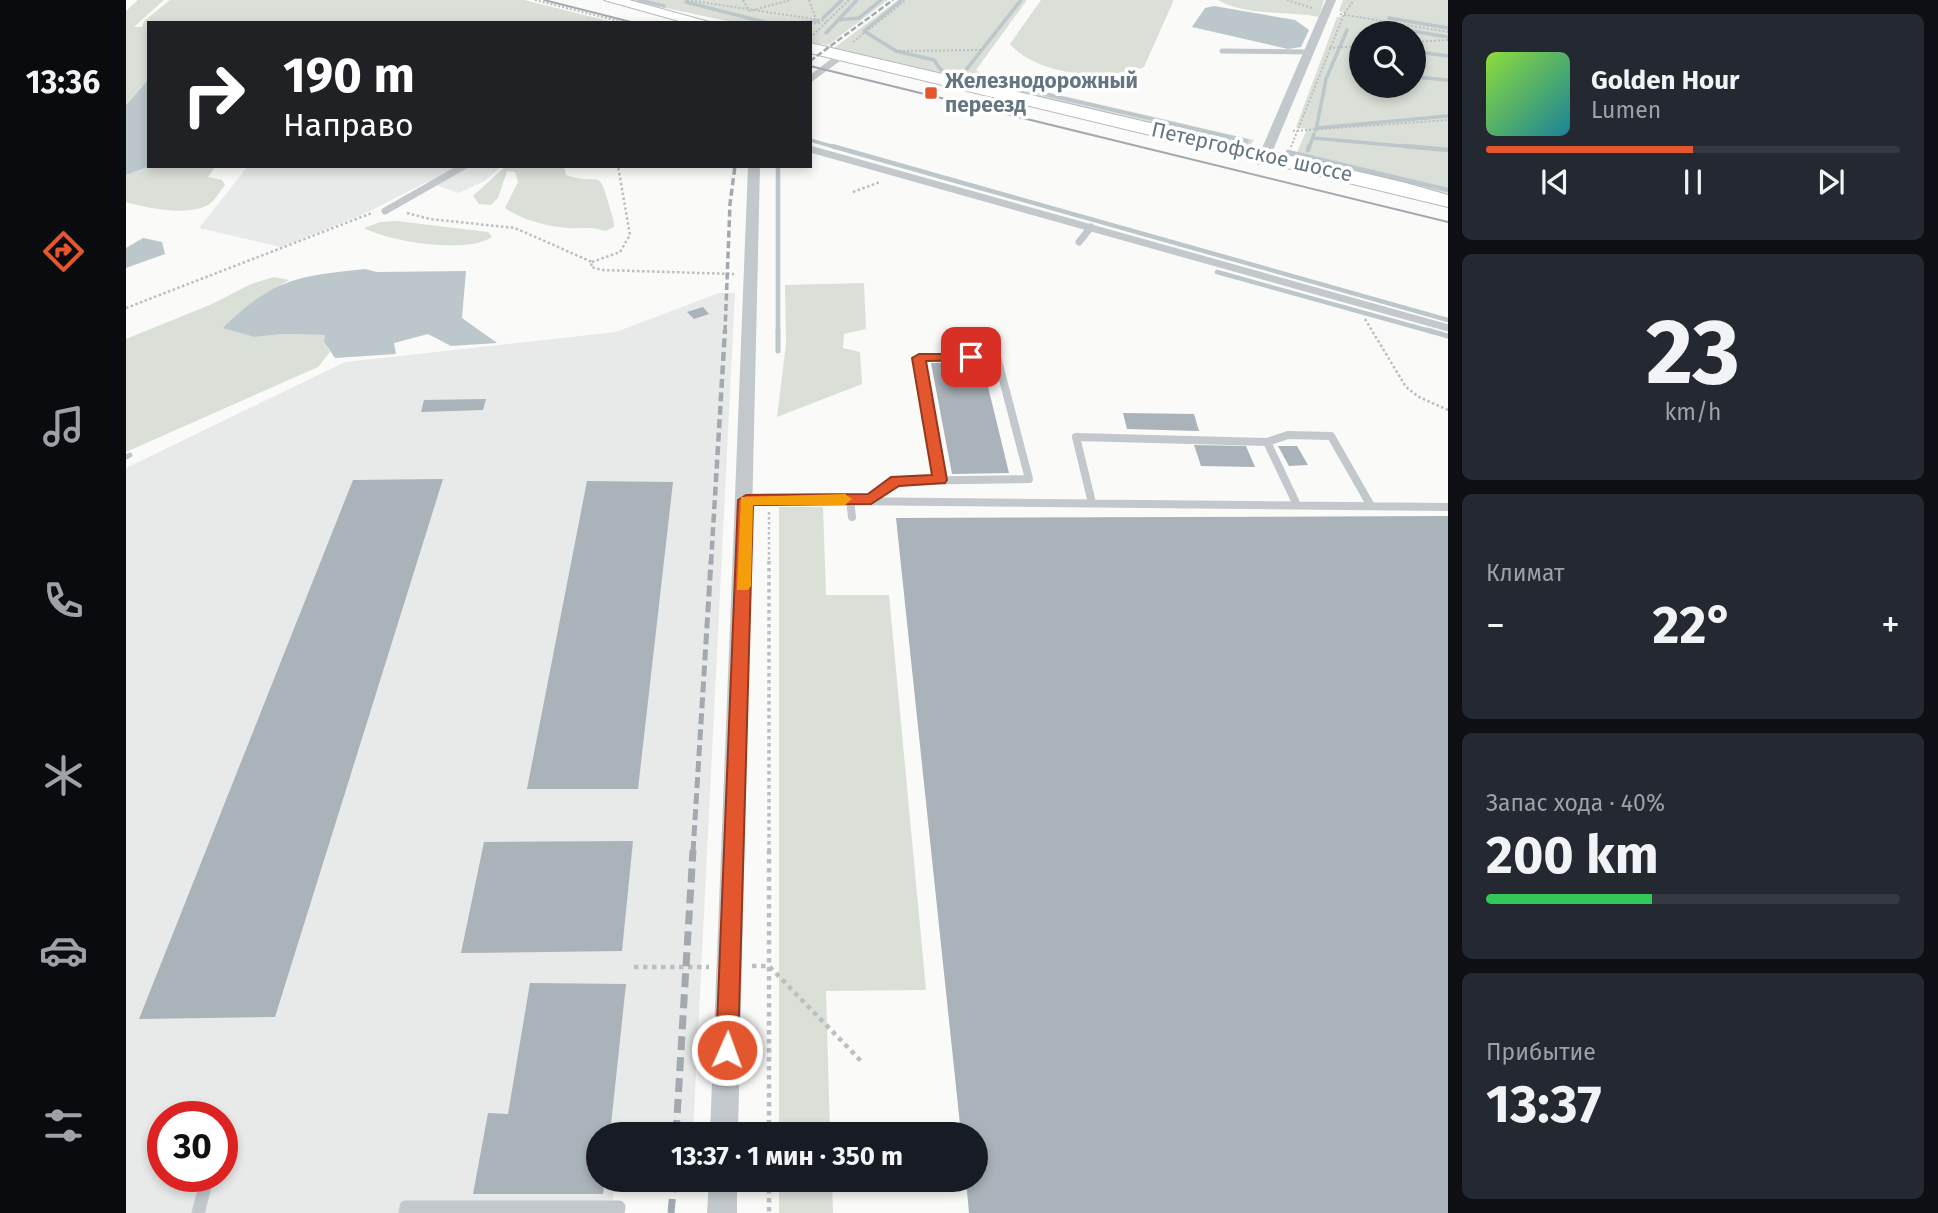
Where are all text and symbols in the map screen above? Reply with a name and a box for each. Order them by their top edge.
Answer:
map controls [1349,21,1426,98]
button: search [1349,21,1426,98]
text: 190 m [283,46,415,105]
icon: right [168,49,259,140]
text: 13:36 [26,63,100,101]
text: Golden Hour [1591,65,1739,96]
place label: Железнодорожный переезд [944,68,1138,118]
marker: Железнодорожный переезд [923,85,939,101]
text: Lumen [1591,96,1661,124]
text: Направо [283,106,414,144]
street label: Петергофское шоссе [1149,116,1355,188]
icon: previous [1536,163,1574,201]
icon: pause [1674,163,1712,201]
icon: next [1812,163,1850,201]
icon: directions [39,227,88,276]
text: 23 [1646,298,1740,407]
pin [941,327,1001,387]
icon: arrive [952,338,990,376]
text: km/h [1665,398,1721,426]
icon: music [39,402,88,451]
text: Климат [1486,559,1564,587]
icon: phone [39,576,88,625]
text: 22° [1653,594,1733,657]
text: − [1486,602,1505,648]
text: + [1881,602,1900,648]
icon: climate [39,751,88,800]
text: Запас хода · 40% [1486,789,1665,817]
text: 200 km [1486,824,1659,887]
icon: car [39,926,88,975]
position arrow [690,1013,764,1087]
text: Прибытие [1486,1038,1596,1066]
text: 13:37 [1486,1073,1602,1136]
icon: filters [39,1101,88,1150]
speed limit sign: 30 [147,1101,238,1192]
text: 13:37 · 1 мин · 350 m [671,1141,903,1172]

